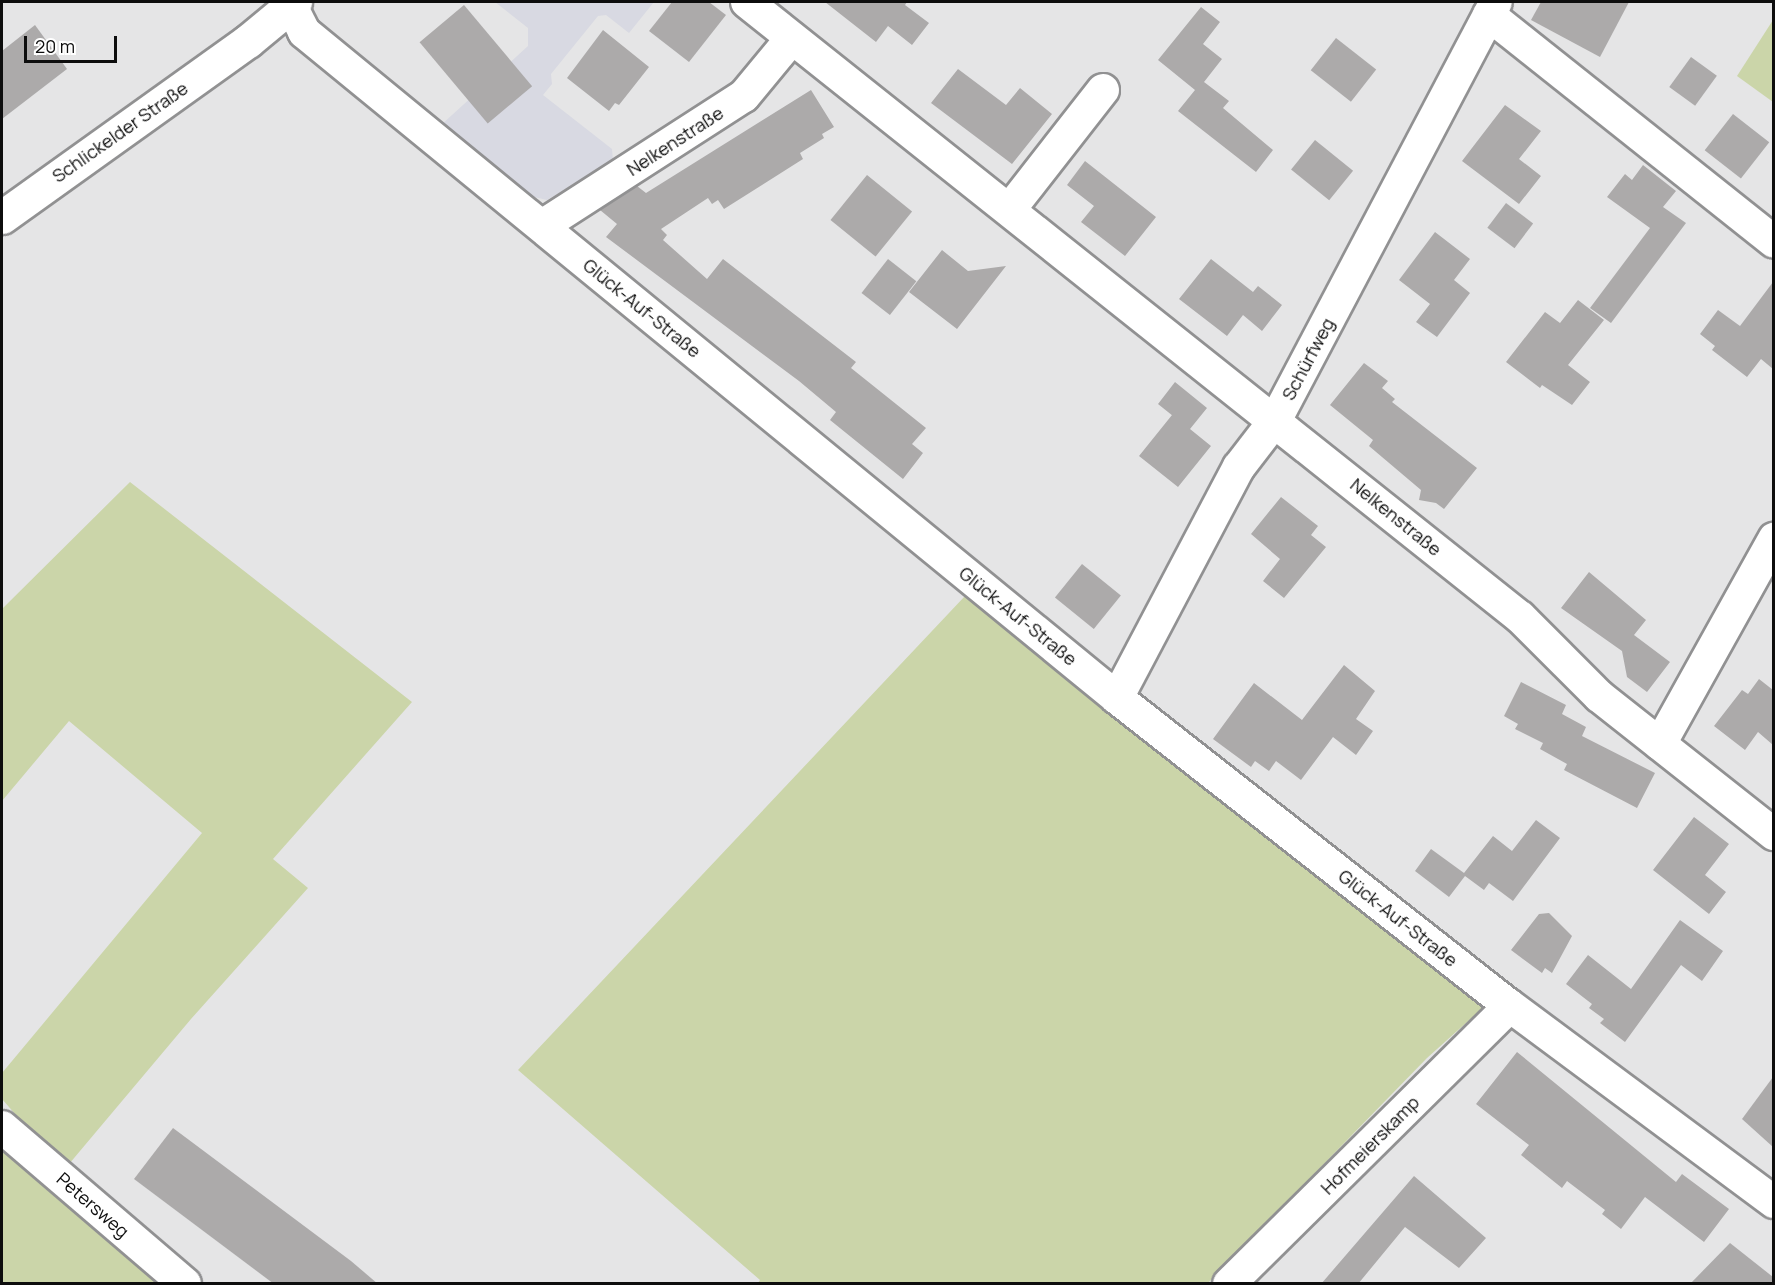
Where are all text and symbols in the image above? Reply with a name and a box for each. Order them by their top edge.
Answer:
scale bar [27,24,120,62]
text: 20 m [35,34,75,58]
street label: Schlickelder Straße [48,77,192,187]
street label: Nelkenstraße [623,102,727,180]
street label: Glück-Auf-Straße [579,254,705,362]
street label: Schürfweg [1277,314,1339,404]
street label: Nelkenstraße [1346,474,1446,560]
street label: Glück-Auf-Straße [955,562,1081,670]
street label: Glück-Auf-Straße [1334,865,1462,971]
street label: Hofmeierskamp [1316,1091,1424,1199]
street label: Petersweg [52,1168,134,1242]

